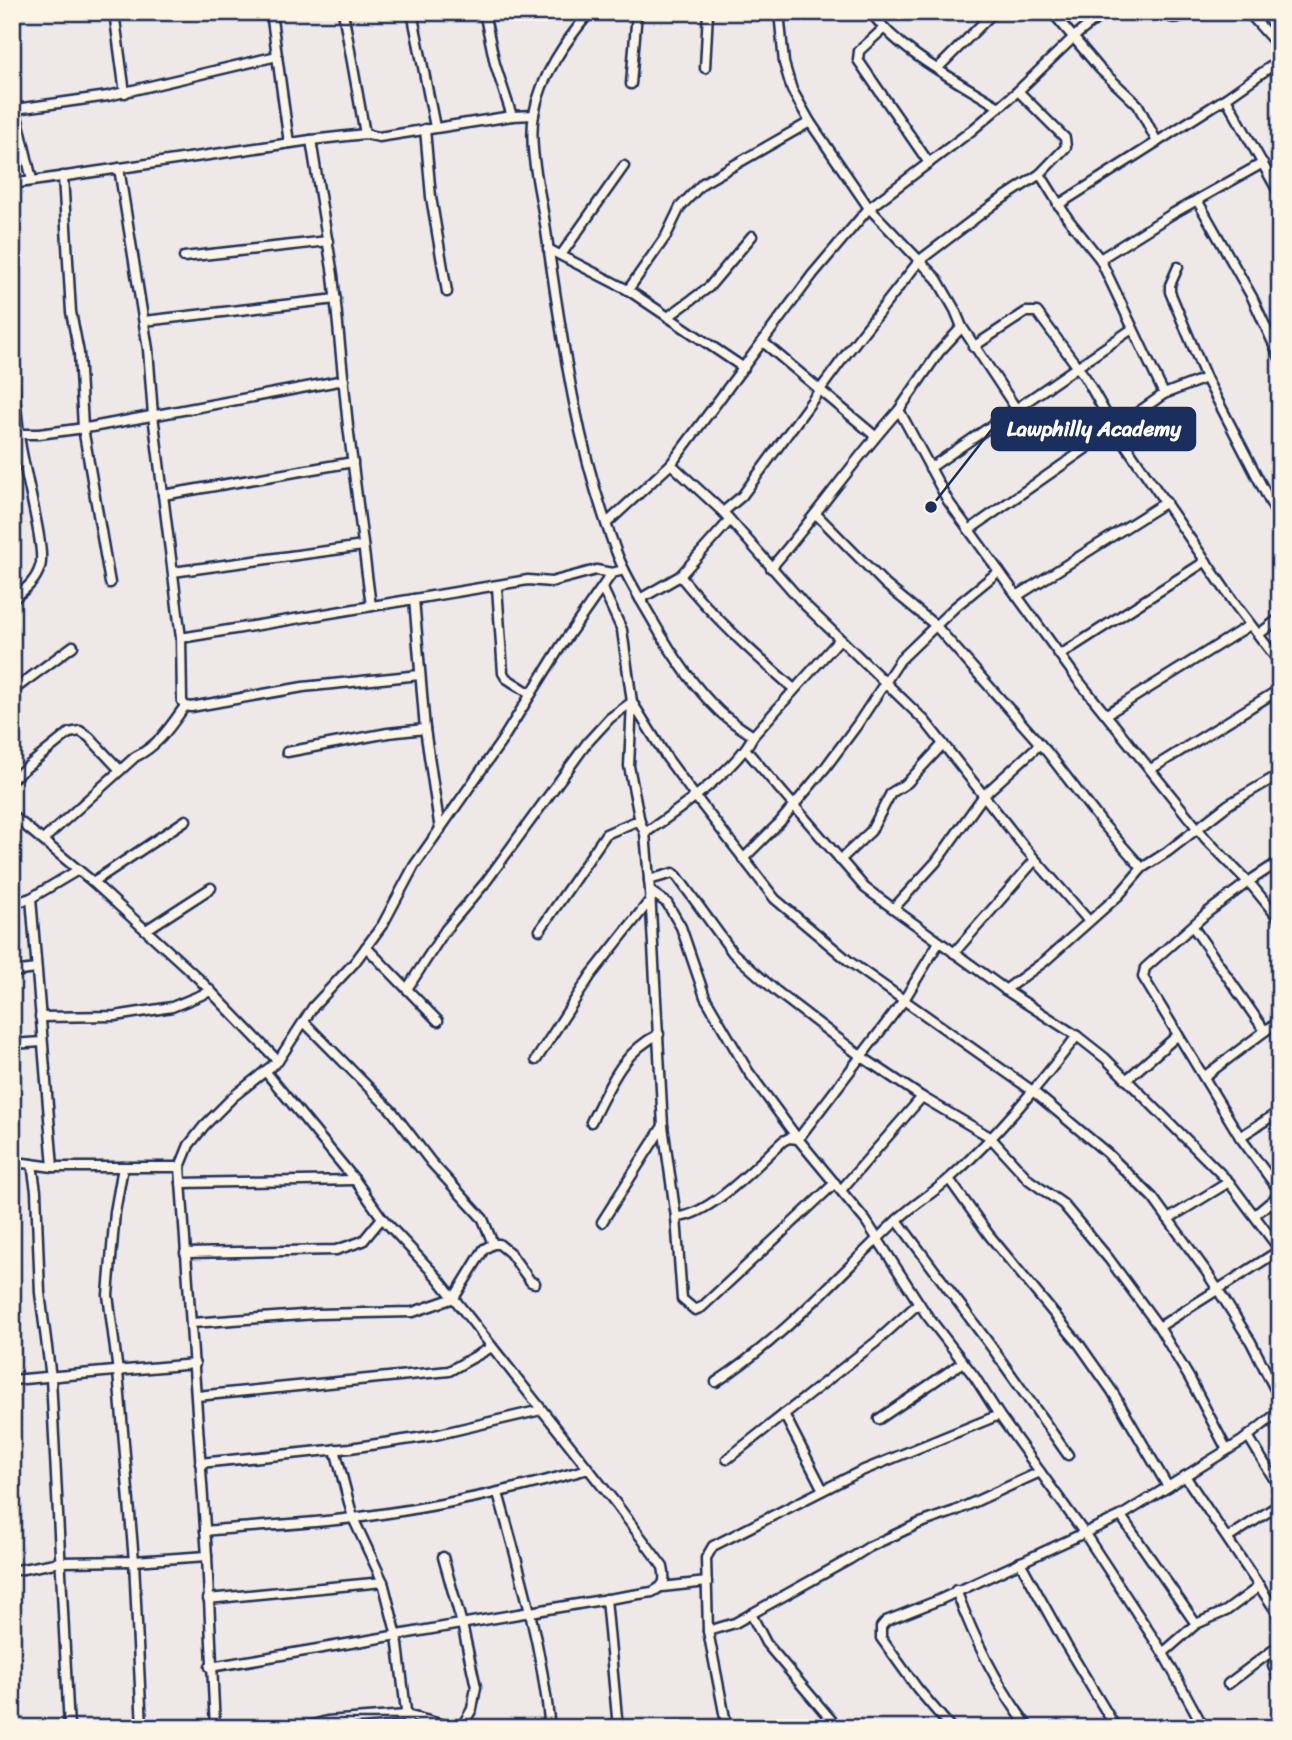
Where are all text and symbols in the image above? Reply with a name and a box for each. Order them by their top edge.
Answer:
callout: Lawphilly Academy [992,408,1195,450]
text: Lawphilly Academy [1007,410,1182,448]

